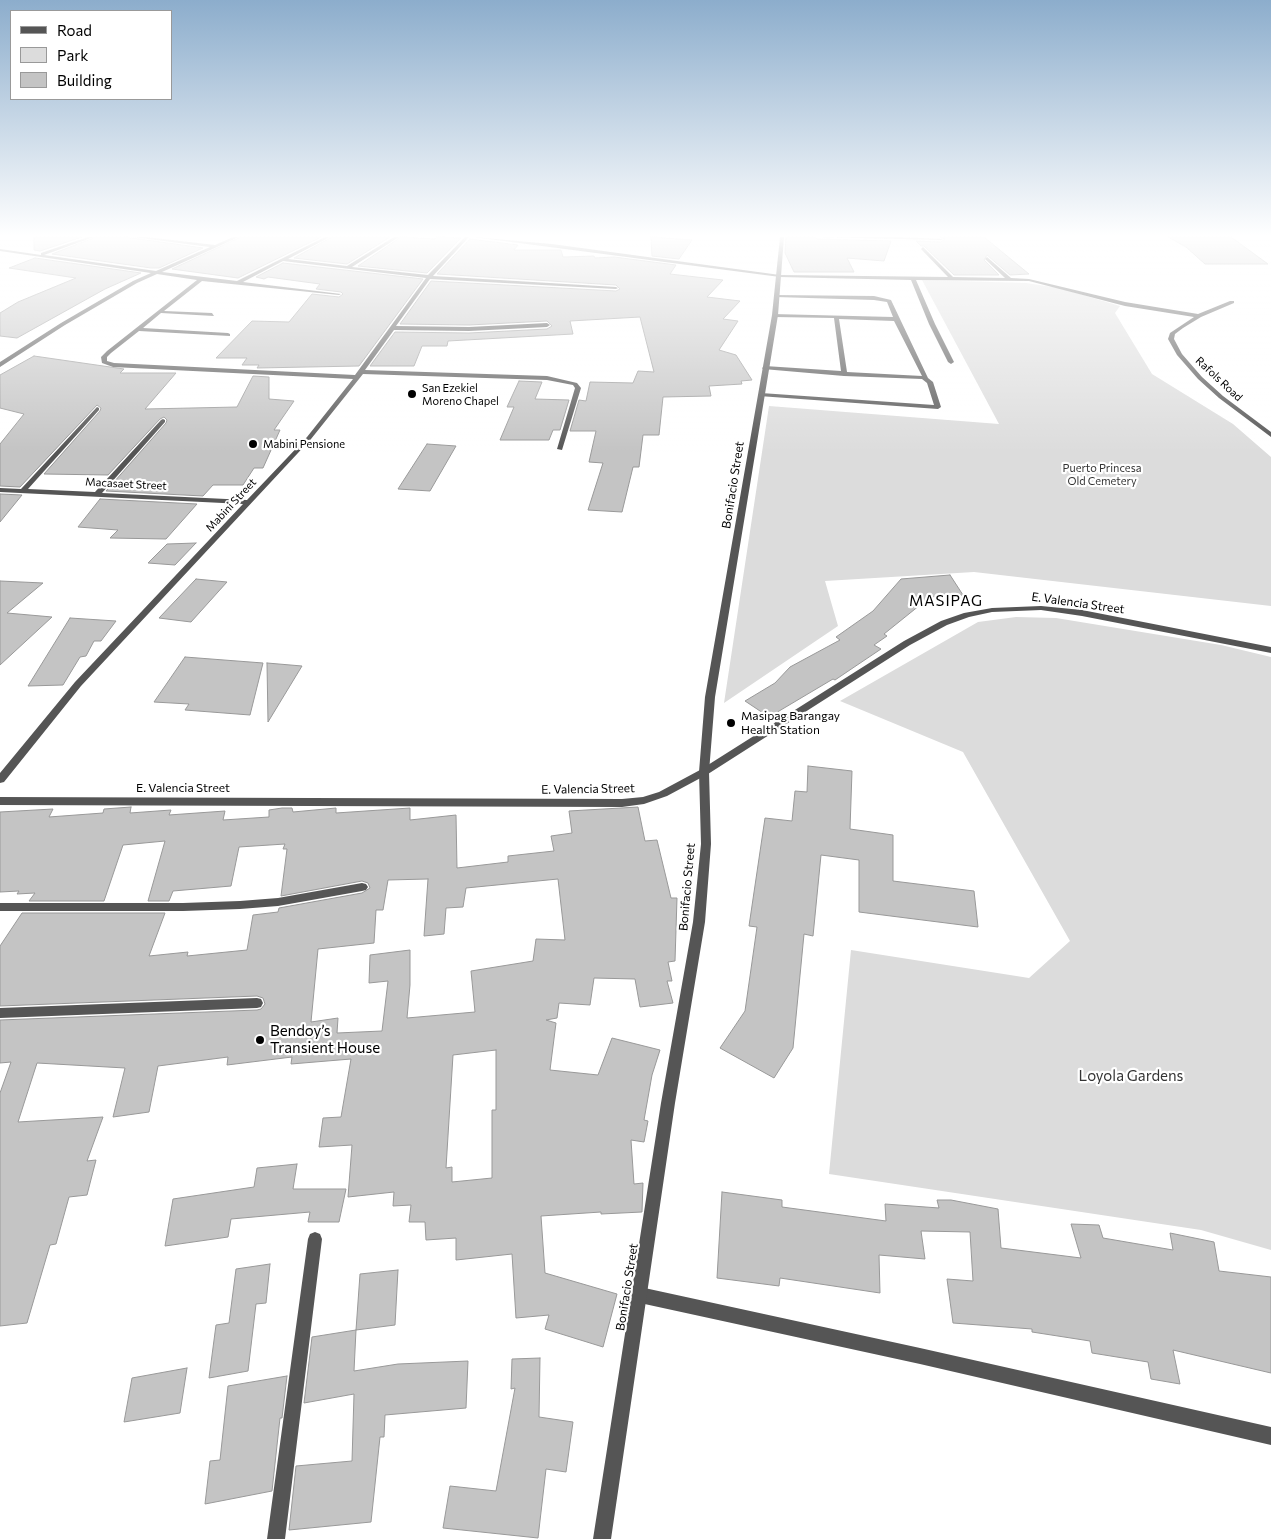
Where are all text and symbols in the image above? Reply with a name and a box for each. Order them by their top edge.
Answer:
legend [10,10,172,100]
text: Road [57,21,92,39]
text: Park [57,46,88,64]
text: Building [57,71,112,89]
street label: Rafols Road [1193,354,1245,404]
place label: San Ezekiel Moreno Chapel [422,381,499,407]
marker: San Ezekiel Moreno Chapel [406,388,418,400]
place label: Mabini Pensione [263,437,345,451]
marker: Mabini Pensione [247,438,259,450]
street label: Bonifacio Street [719,440,747,530]
park label: Puerto Princesa Old Cemetery [1063,461,1141,487]
street label: Macasaet Street [85,475,167,493]
street label: Mabini Street [203,476,259,534]
street label: E. Valencia Street [1031,589,1125,617]
district label: MASIPAG [908,592,984,610]
place label: Masipag Barangay Health Station [741,709,840,737]
marker: Masipag Barangay Health Station [725,717,737,729]
street label: E. Valencia Street [136,781,230,795]
street label: E. Valencia Street [541,781,635,797]
street label: Bonifacio Street [676,842,698,932]
place label: Bendoy’s Transient House [270,1022,380,1057]
marker: Bendoy’s Transient House [254,1034,266,1046]
park label: Loyola Gardens [1079,1067,1183,1085]
street label: Bonifacio Street [613,1242,641,1332]

